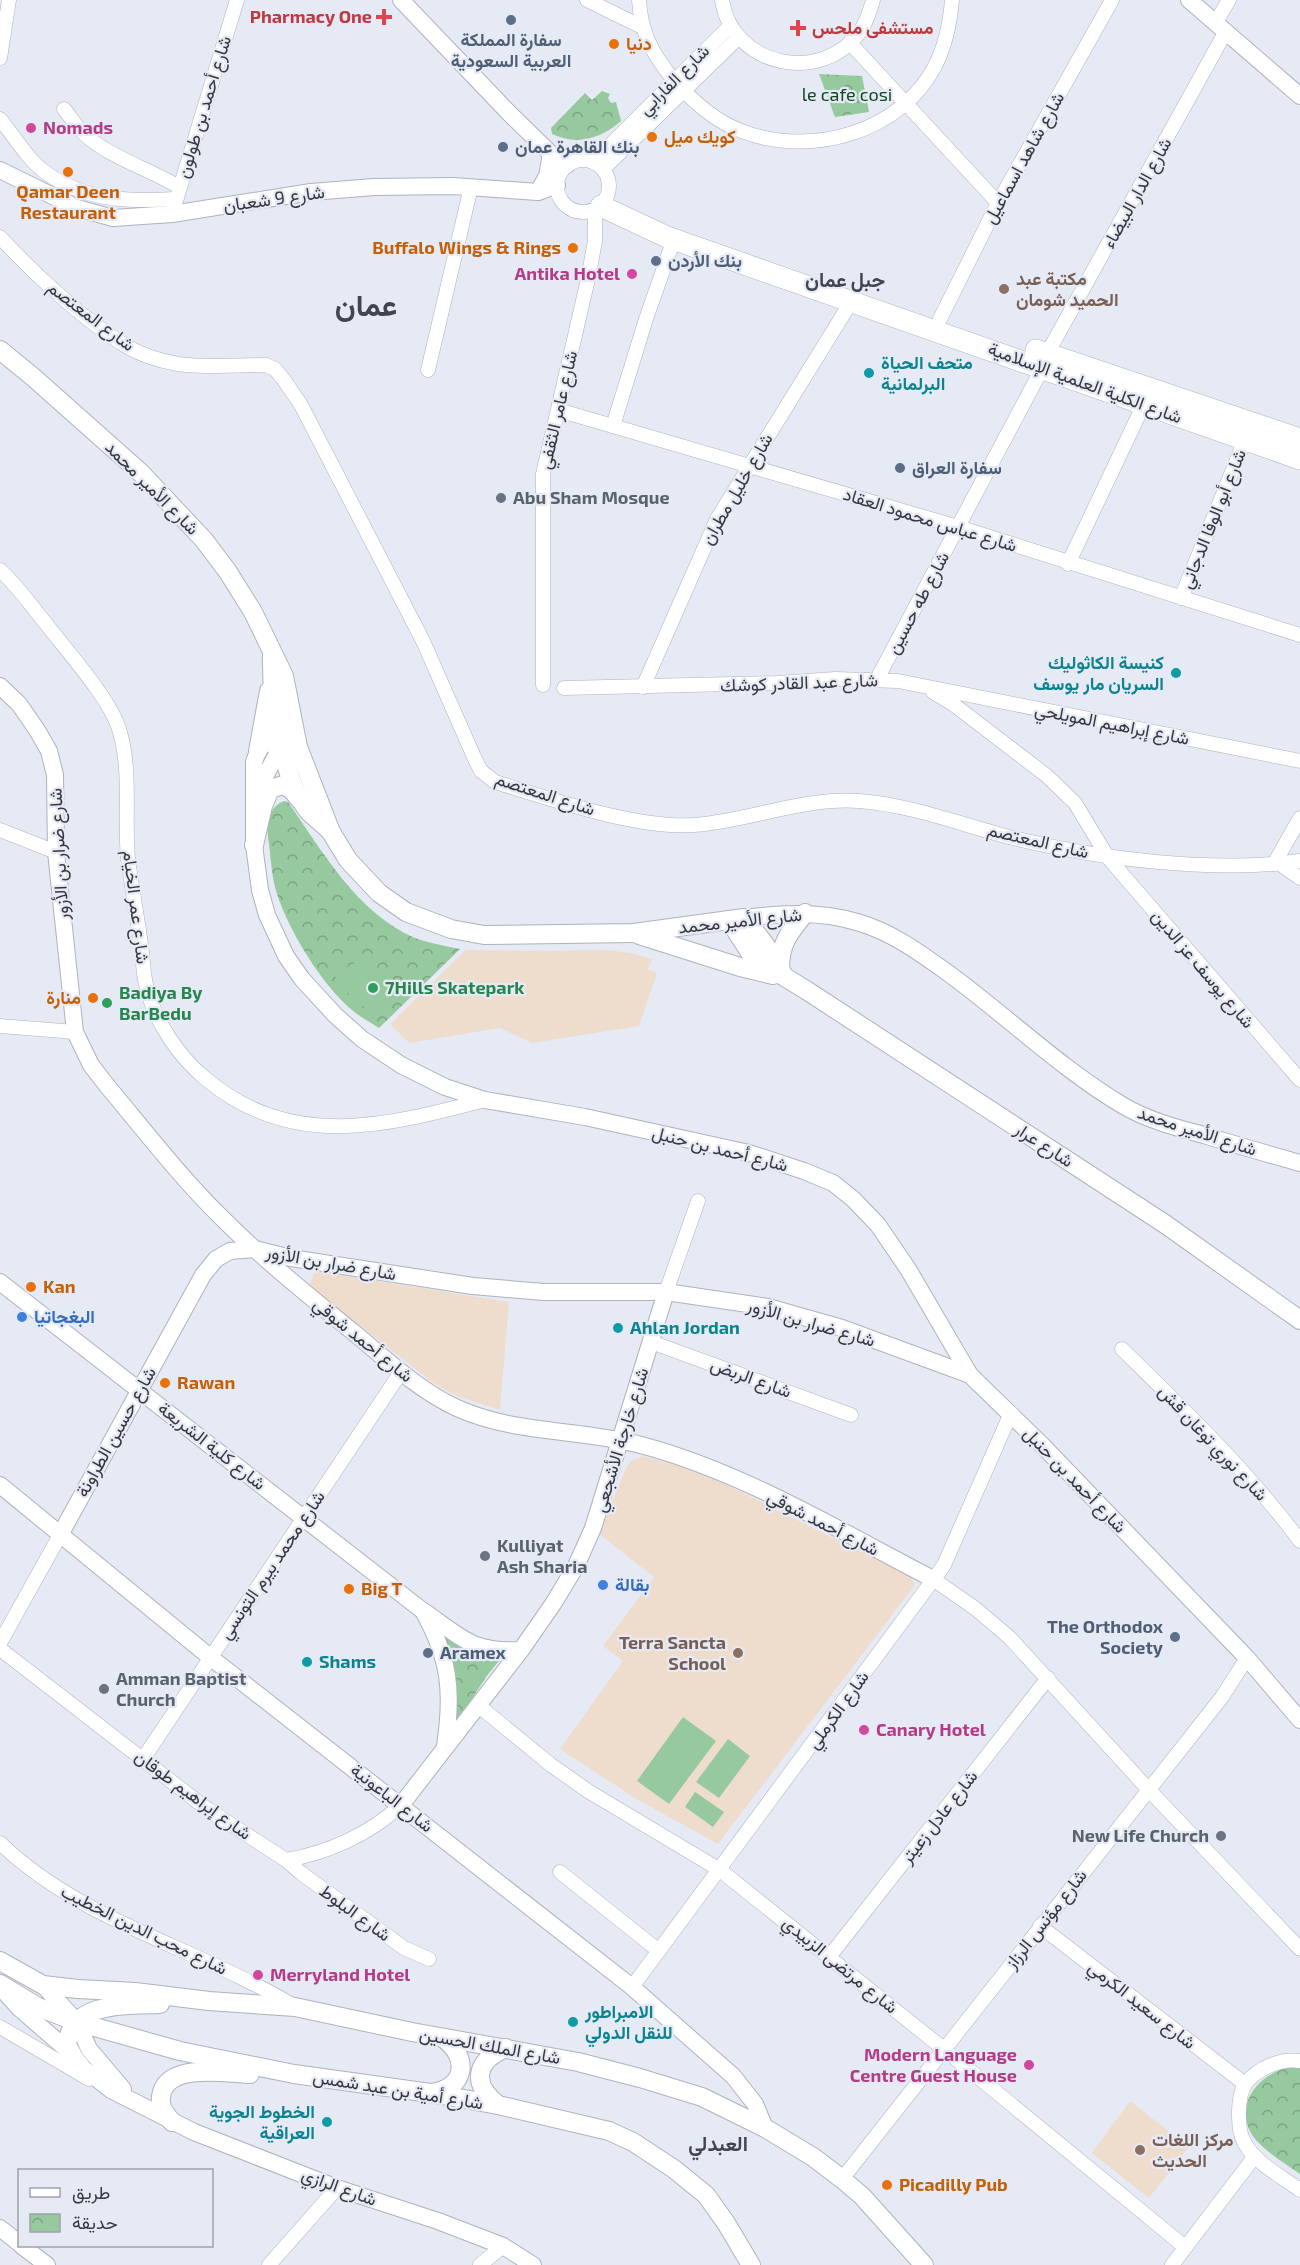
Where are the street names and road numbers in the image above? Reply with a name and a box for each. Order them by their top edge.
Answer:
street label: شارع أحمد بن طولون [171,33,237,181]
street label: شارع الفارابي [633,39,717,123]
street label: شارع شاهد اسماعيل [978,88,1070,228]
street label: شارع الدار البيضاء [1097,133,1177,253]
street label: شارع 9 شعبان [222,180,326,218]
street label: شارع المعتصم [42,275,140,357]
street label: شارع الكلية العلمية الإسلامية [985,337,1185,429]
street label: شارع عامر الثقفي [533,348,586,472]
street label: شارع خليل مطران [695,429,779,549]
street label: شارع الأمير محمد [100,436,204,540]
street label: شارع أبو الوفا الدجاني [1174,446,1255,593]
street label: شارع عباس محمود العقاد [840,482,1020,558]
street label: شارع طه حسين [881,548,955,658]
street label: شارع عبد القادر كوشك [720,668,878,698]
street label: شارع إبراهيم المويلحي [1032,697,1191,754]
street label: شارع المعتصم [492,767,598,821]
street label: شارع ضرار بن الأزور [44,787,74,922]
street label: شارع المعتصم [985,818,1091,864]
street label: شارع عمر الخيام [117,849,155,965]
street label: شارع الأمير محمد [677,903,803,939]
street label: شارع يوسف عز الدين [1146,905,1260,1033]
street label: شارع الأمير محمد [1134,1100,1260,1162]
street label: شارع عرار [1009,1117,1078,1173]
street label: شارع أحمد بن حنبل [650,1121,790,1177]
street label: شارع ضرار بن الأزور [263,1240,398,1286]
street label: شارع أحمد شوقي [306,1292,418,1390]
street label: شارع ضرار بن الأزور [743,1293,878,1353]
street label: شارع الربض [707,1352,795,1404]
street label: شارع حسين الطراونة [70,1363,162,1501]
street label: شارع خارجة الأشجعي [588,1365,657,1516]
street label: شارع نوري توغان قش [1151,1380,1273,1508]
street label: شارع كلية الشريعة [153,1396,271,1496]
street label: شارع أحمد بن حنبل [1018,1422,1132,1538]
street label: شارع أحمد شوقي [762,1485,883,1564]
street label: شارع محمد بيرم التونسي [213,1486,333,1646]
street label: شارع الكرملي [801,1666,877,1756]
street label: شارع إبراهيم طوقان [130,1744,256,1846]
street label: شارع الباعونية [346,1758,438,1838]
street label: شارع عادل زعيتر [894,1765,983,1870]
street label: شارع مؤنس الرزاز [999,1864,1093,1975]
street label: شارع محب الدين الخطيب [57,1879,231,1981]
street label: شارع البلوط [314,1879,396,1947]
street label: شارع مرتضى الزبيدي [775,1911,903,2021]
street label: شارع سعيد الكرمي [1081,1955,1201,2057]
street label: شارع الملك الحسين [418,2022,562,2070]
street label: شارع أمية بن عبد شمس [311,2065,485,2115]
street label: شارع الرازي [297,2162,380,2214]

